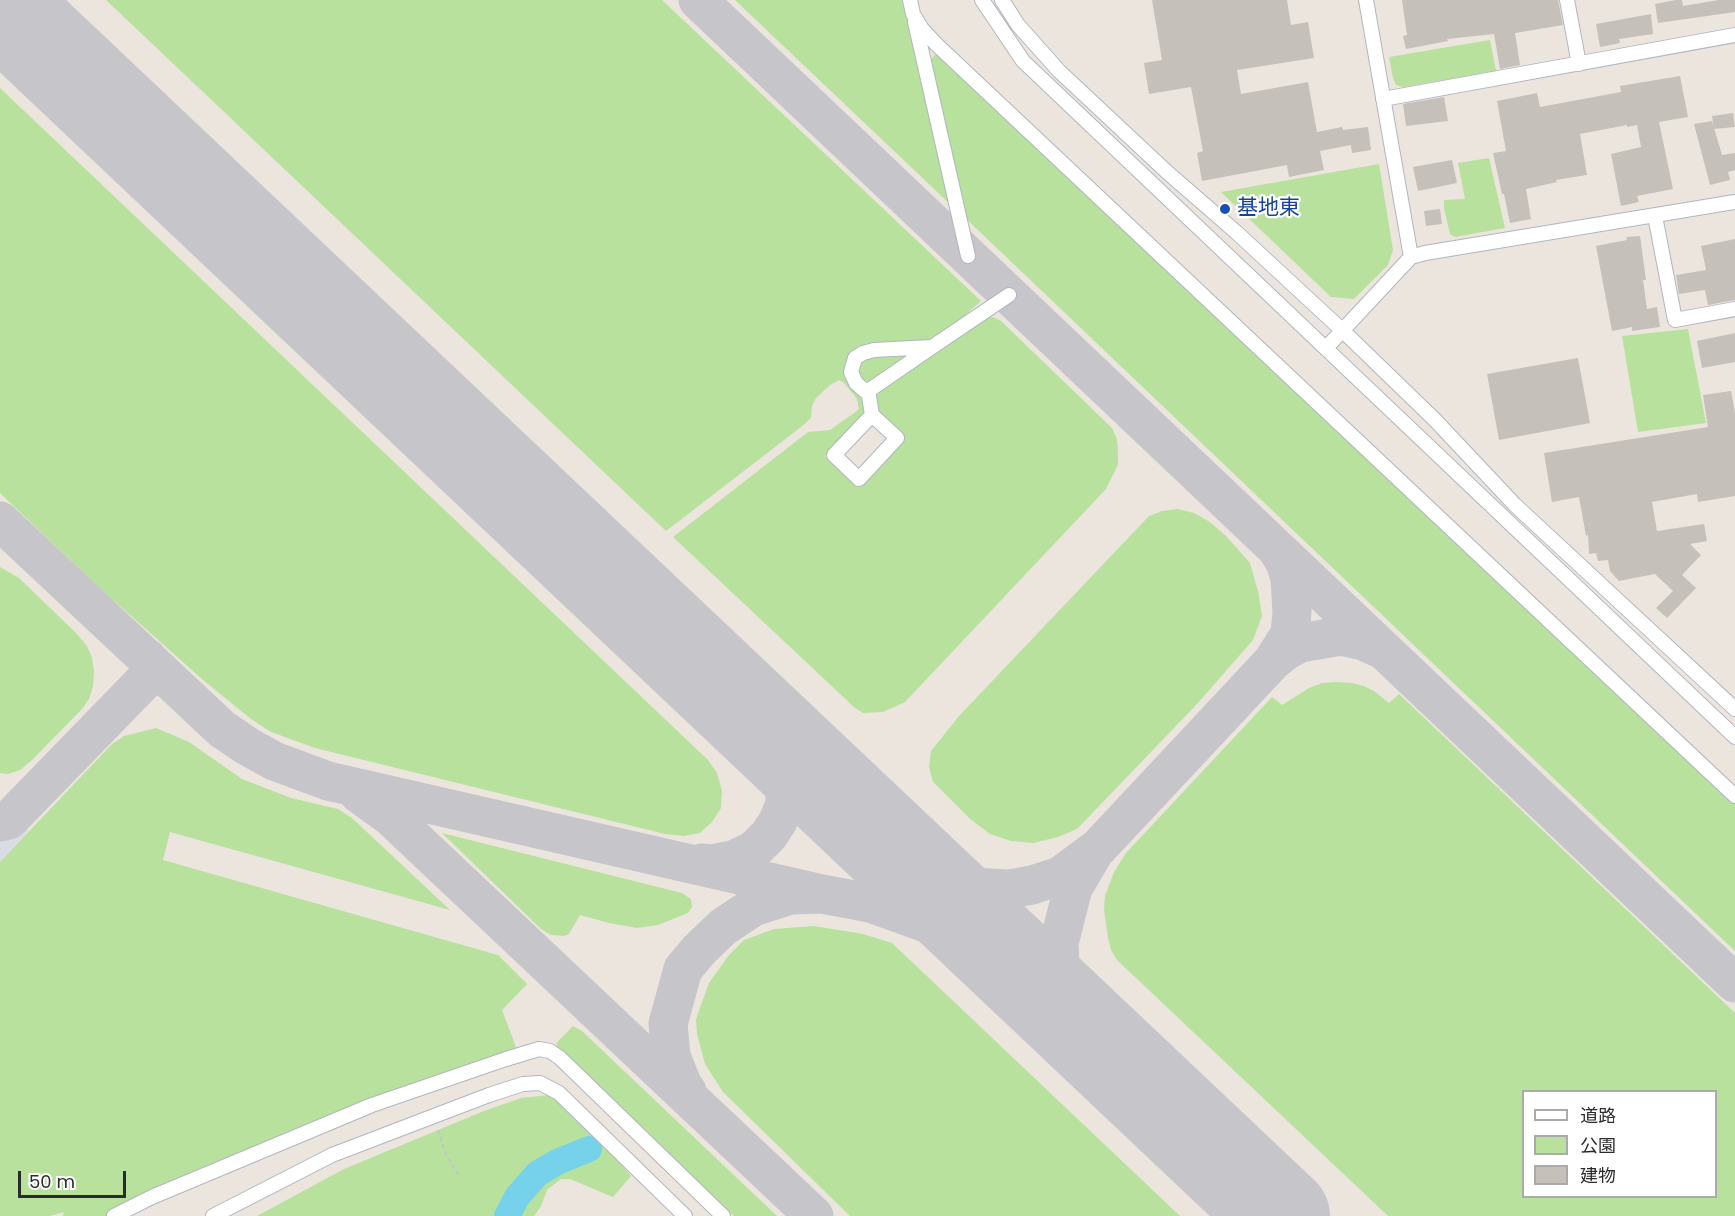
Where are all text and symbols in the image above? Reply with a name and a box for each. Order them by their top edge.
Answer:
place label: 基地東 [1237,196,1300,222]
marker: 基地東 [1218,202,1232,216]
legend [1522,1090,1717,1198]
text: 道路 [1580,1103,1616,1128]
text: 公園 [1580,1133,1616,1158]
scale bar [21,1159,129,1197]
text: 建物 [1580,1163,1616,1188]
text: 50 m [29,1169,75,1194]

